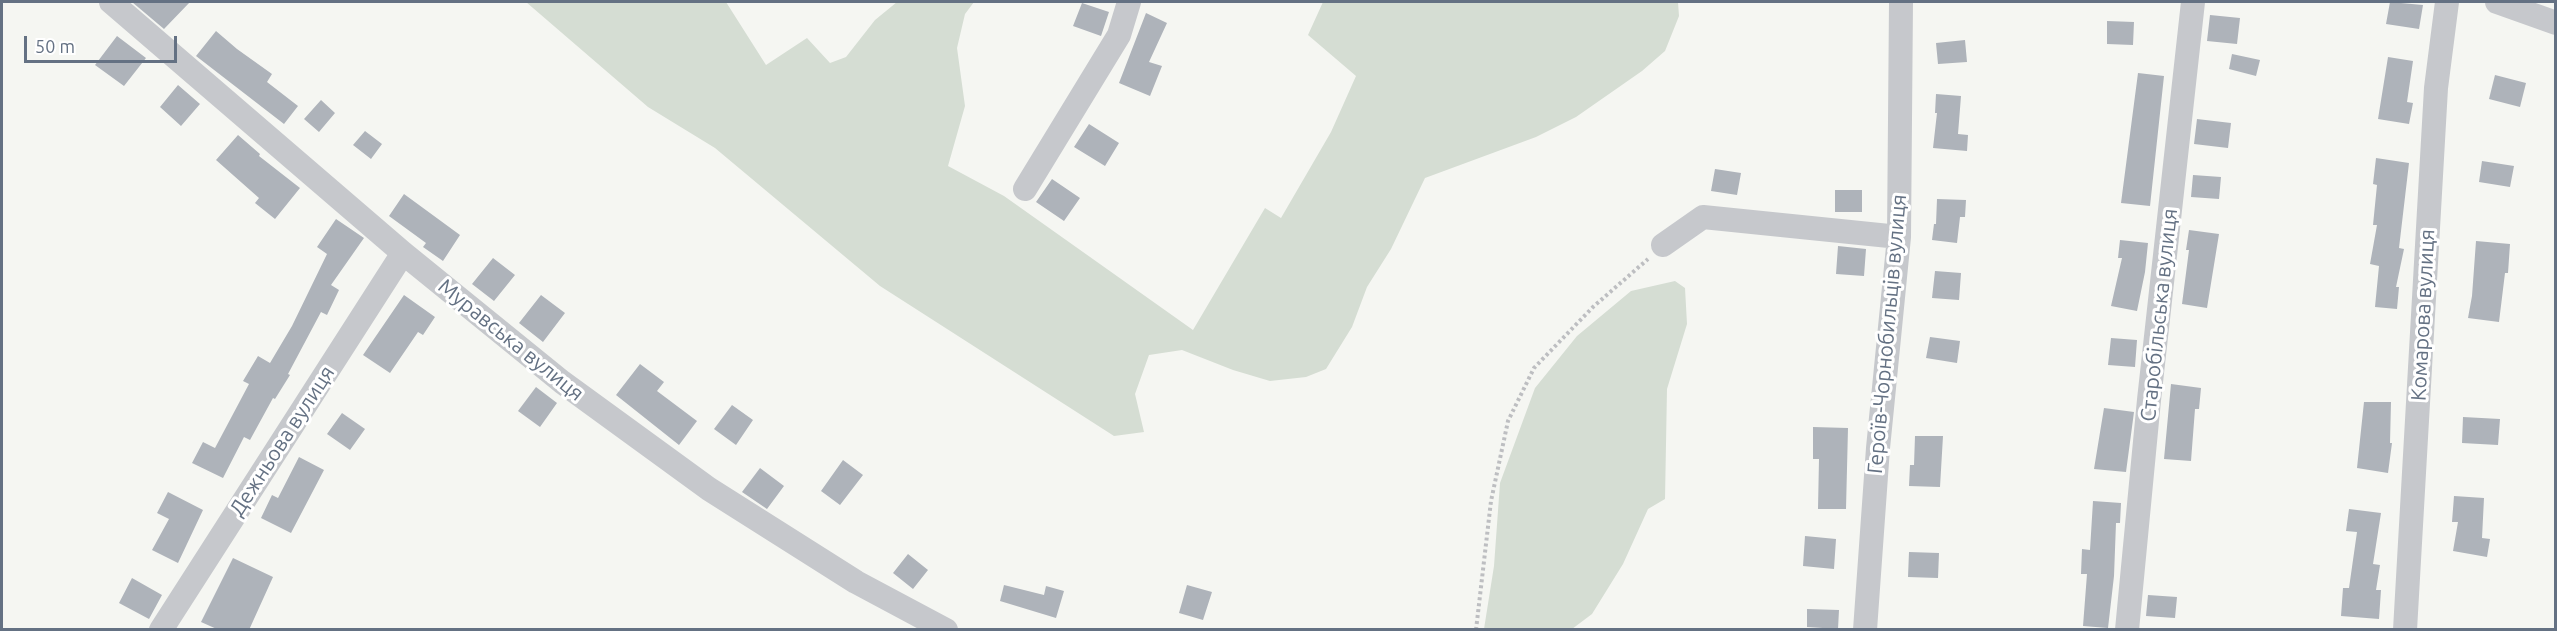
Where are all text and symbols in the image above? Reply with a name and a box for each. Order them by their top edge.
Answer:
scale bar [27,24,180,62]
text: 50 m [35,36,75,56]
street label: Героїв-Чорнобильців вулиця [1862,193,1912,475]
street label: Старобільська вулиця [2135,207,2183,423]
street label: Комарова вулиця [2406,228,2440,402]
street label: Муравська вулиця [433,274,589,406]
street label: Дежньова вулиця [224,361,340,521]

